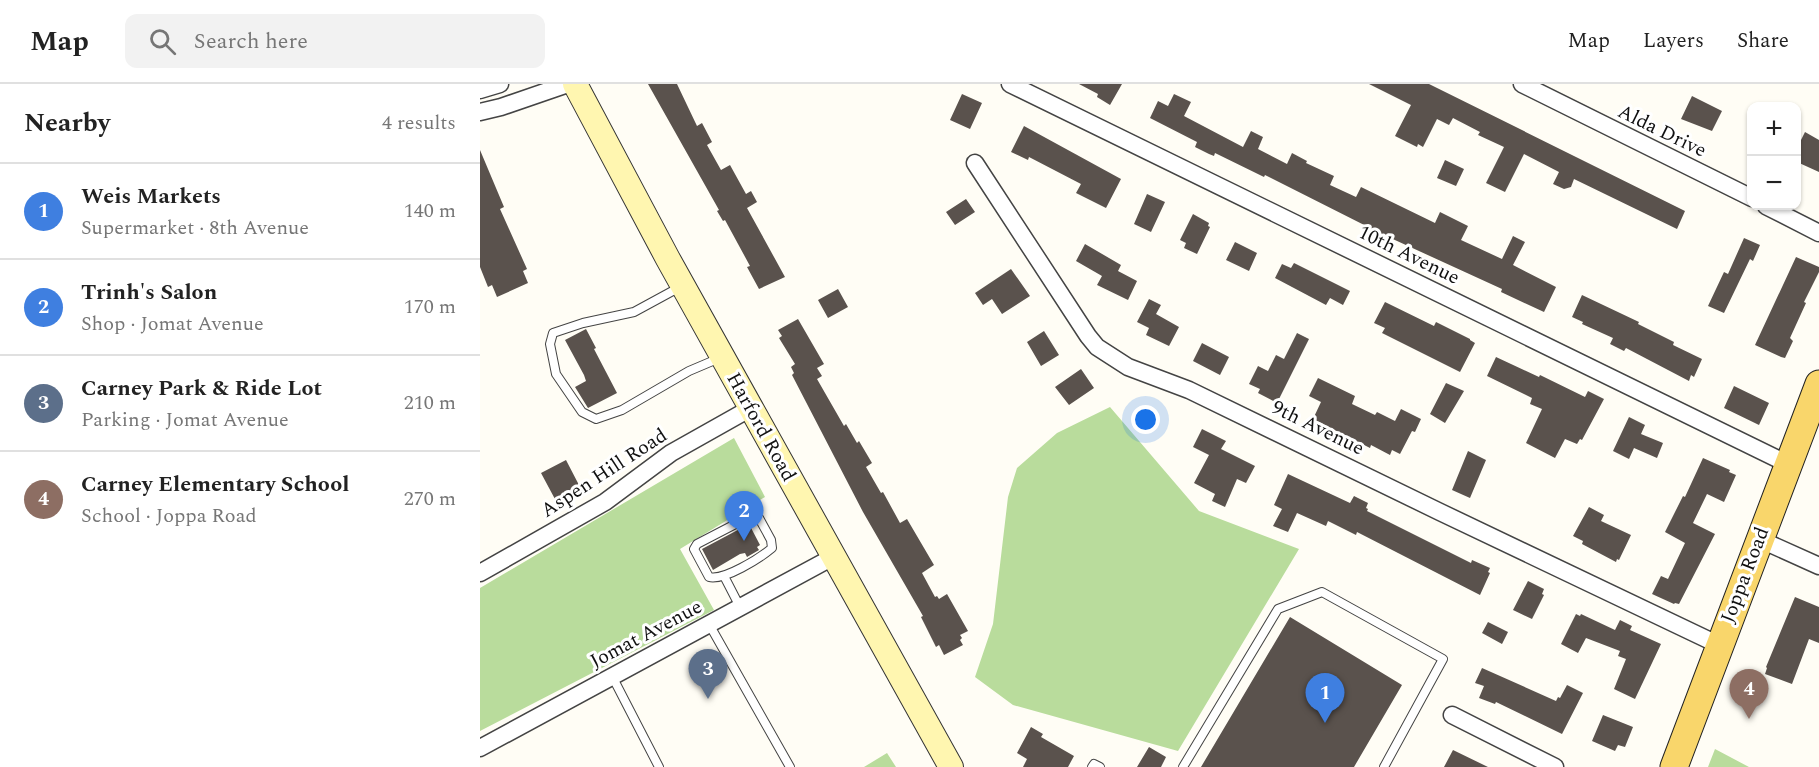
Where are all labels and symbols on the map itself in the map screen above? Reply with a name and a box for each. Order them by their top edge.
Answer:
street label: Alda Drive [1612,97,1712,165]
street label: 10th Avenue [1353,217,1465,293]
street label: Harford Road [719,367,803,487]
street label: 9th Avenue [1267,393,1369,463]
your location [1131,405,1160,434]
street label: Aspen Hill Road [535,421,673,525]
pin: 2 [724,492,764,541]
street label: Joppa Road [1713,523,1777,627]
street label: Jomat Avenue [585,592,707,676]
pin: 3 [688,650,728,699]
pin: 4 [1730,670,1768,719]
pin: 1 [1306,674,1344,723]

